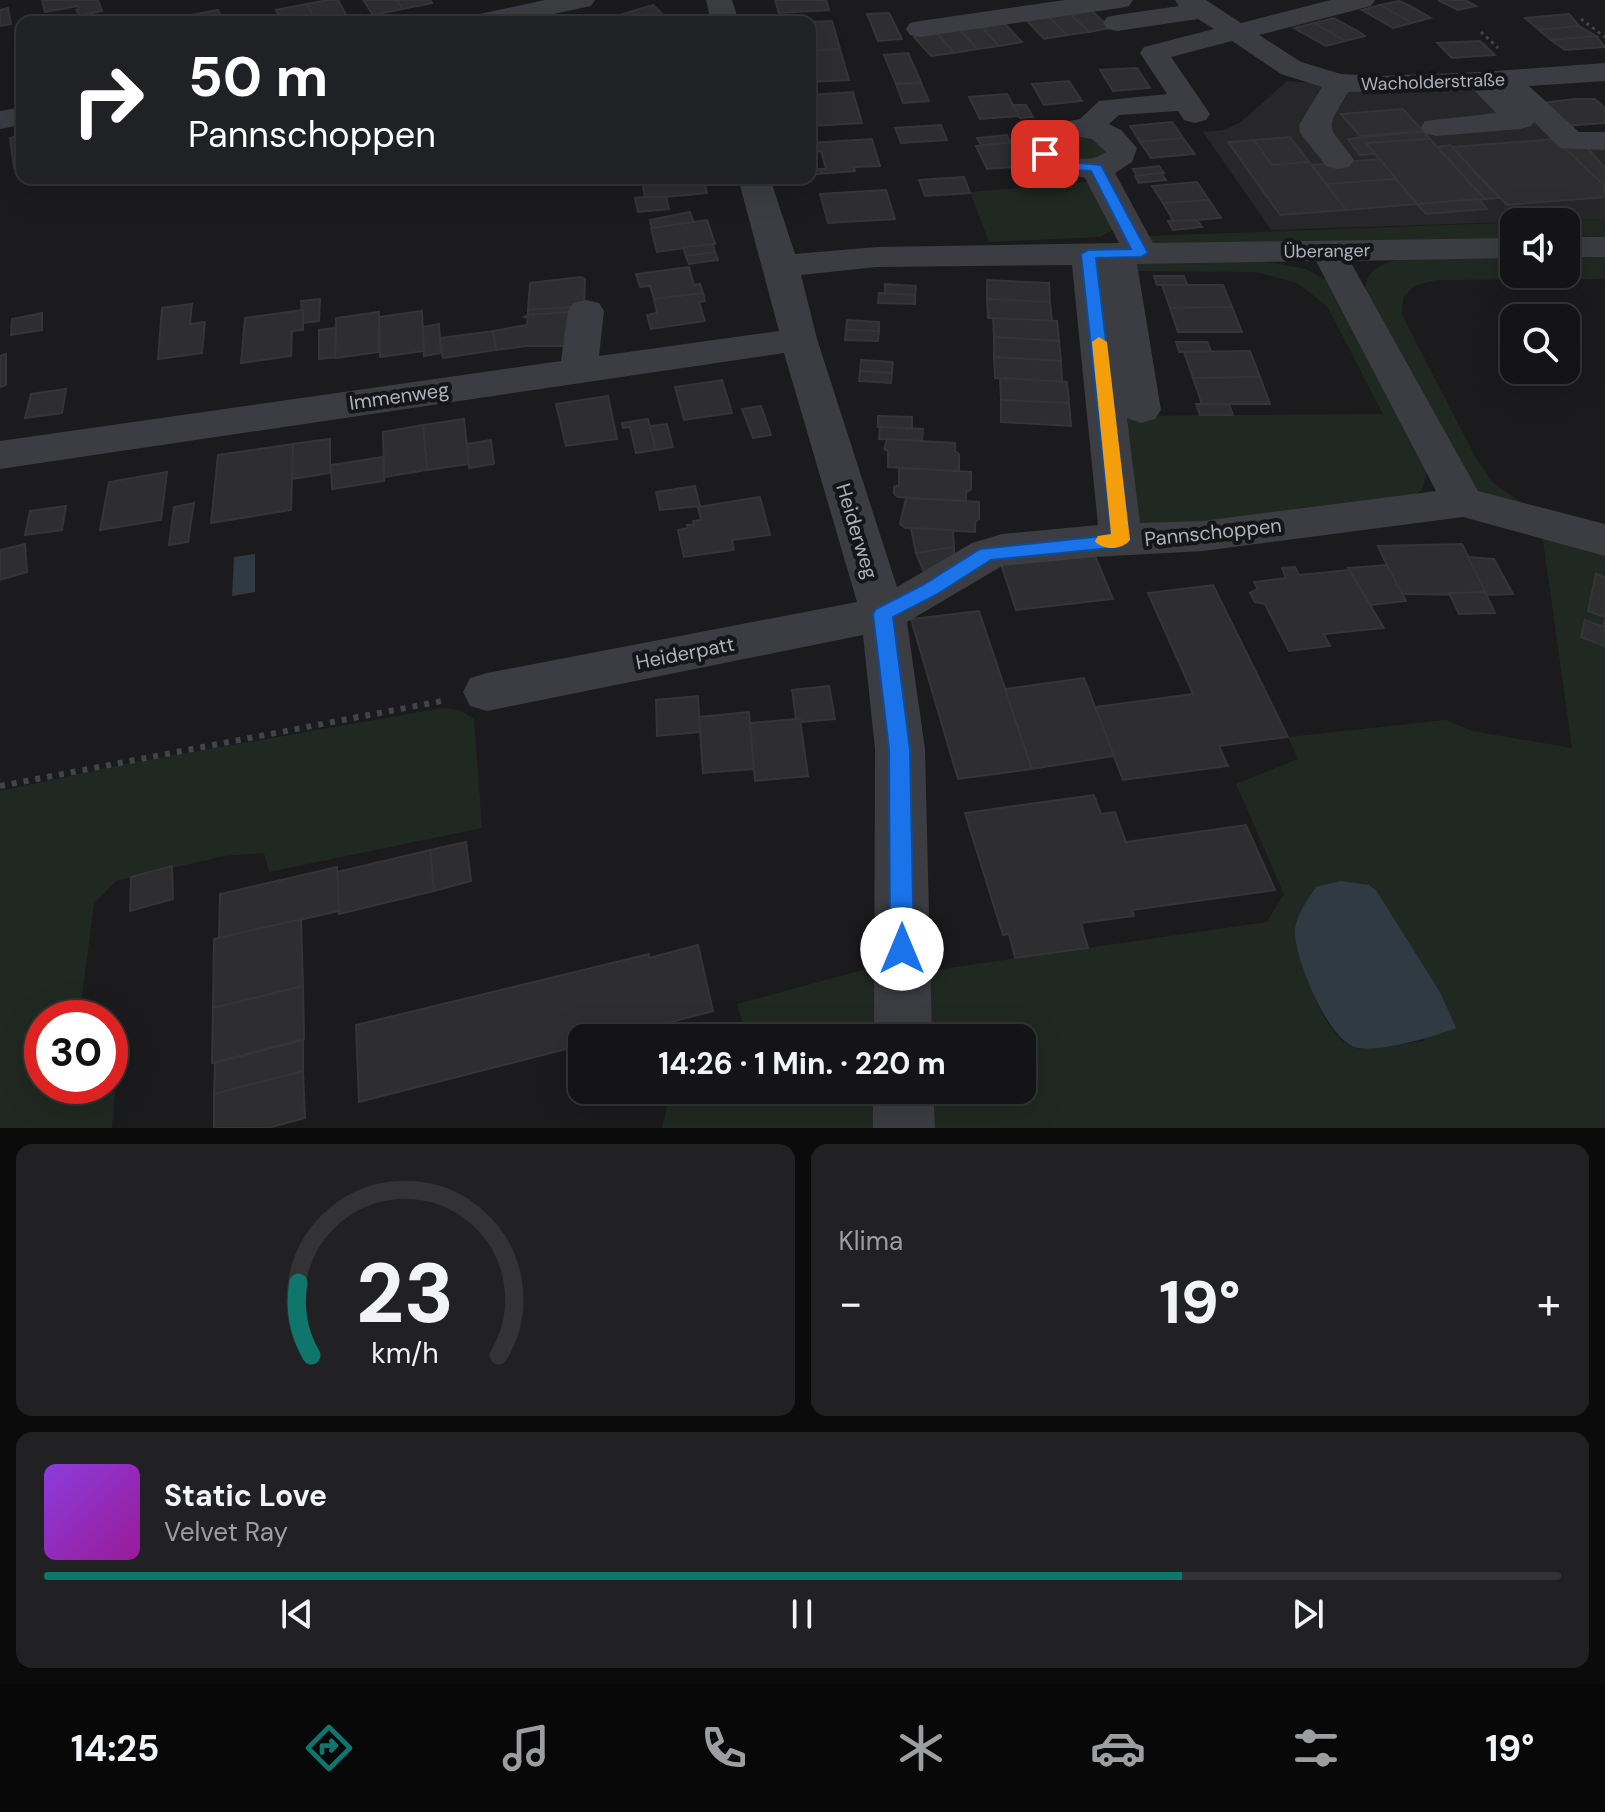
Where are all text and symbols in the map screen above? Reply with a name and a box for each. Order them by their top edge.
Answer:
text: 50 m [188,40,328,113]
icon: right [56,48,160,152]
street label: Wacholderstraße [1361,67,1505,97]
text: Pannschoppen [188,111,436,158]
pin [1011,120,1079,188]
icon: arrive [1023,132,1067,176]
map controls [1500,208,1580,384]
button: sound [1500,208,1580,288]
street label: Überanger [1283,238,1371,264]
button: search [1500,304,1580,384]
street label: Immenweg [347,376,451,416]
street label: Heiderweg [830,480,884,582]
street label: Pannschoppen [1143,512,1283,552]
street label: Heiderpatt [633,631,737,675]
position arrow [860,907,944,991]
speed limit sign: 30 [24,1000,128,1104]
text: 14:26 · 1 Min. · 220 m [658,1044,946,1083]
text: Klima [839,1224,903,1258]
text: 23 [356,1239,454,1348]
text: 19° [1159,1263,1241,1342]
text: − [839,1274,863,1332]
text: + [1537,1274,1561,1332]
text: km/h [371,1335,439,1372]
text: Static Love [164,1476,327,1515]
text: Velvet Ray [164,1515,288,1549]
icon: previous [275,1592,319,1636]
icon: pause [780,1592,824,1636]
icon: next [1286,1592,1330,1636]
icon: directions [301,1720,357,1776]
icon: music [498,1720,554,1776]
icon: phone [696,1720,752,1776]
icon: climate [893,1720,949,1776]
icon: car [1090,1720,1146,1776]
icon: filters [1288,1720,1344,1776]
text: 14:25 [71,1725,160,1772]
text: 19° [1485,1725,1534,1772]

